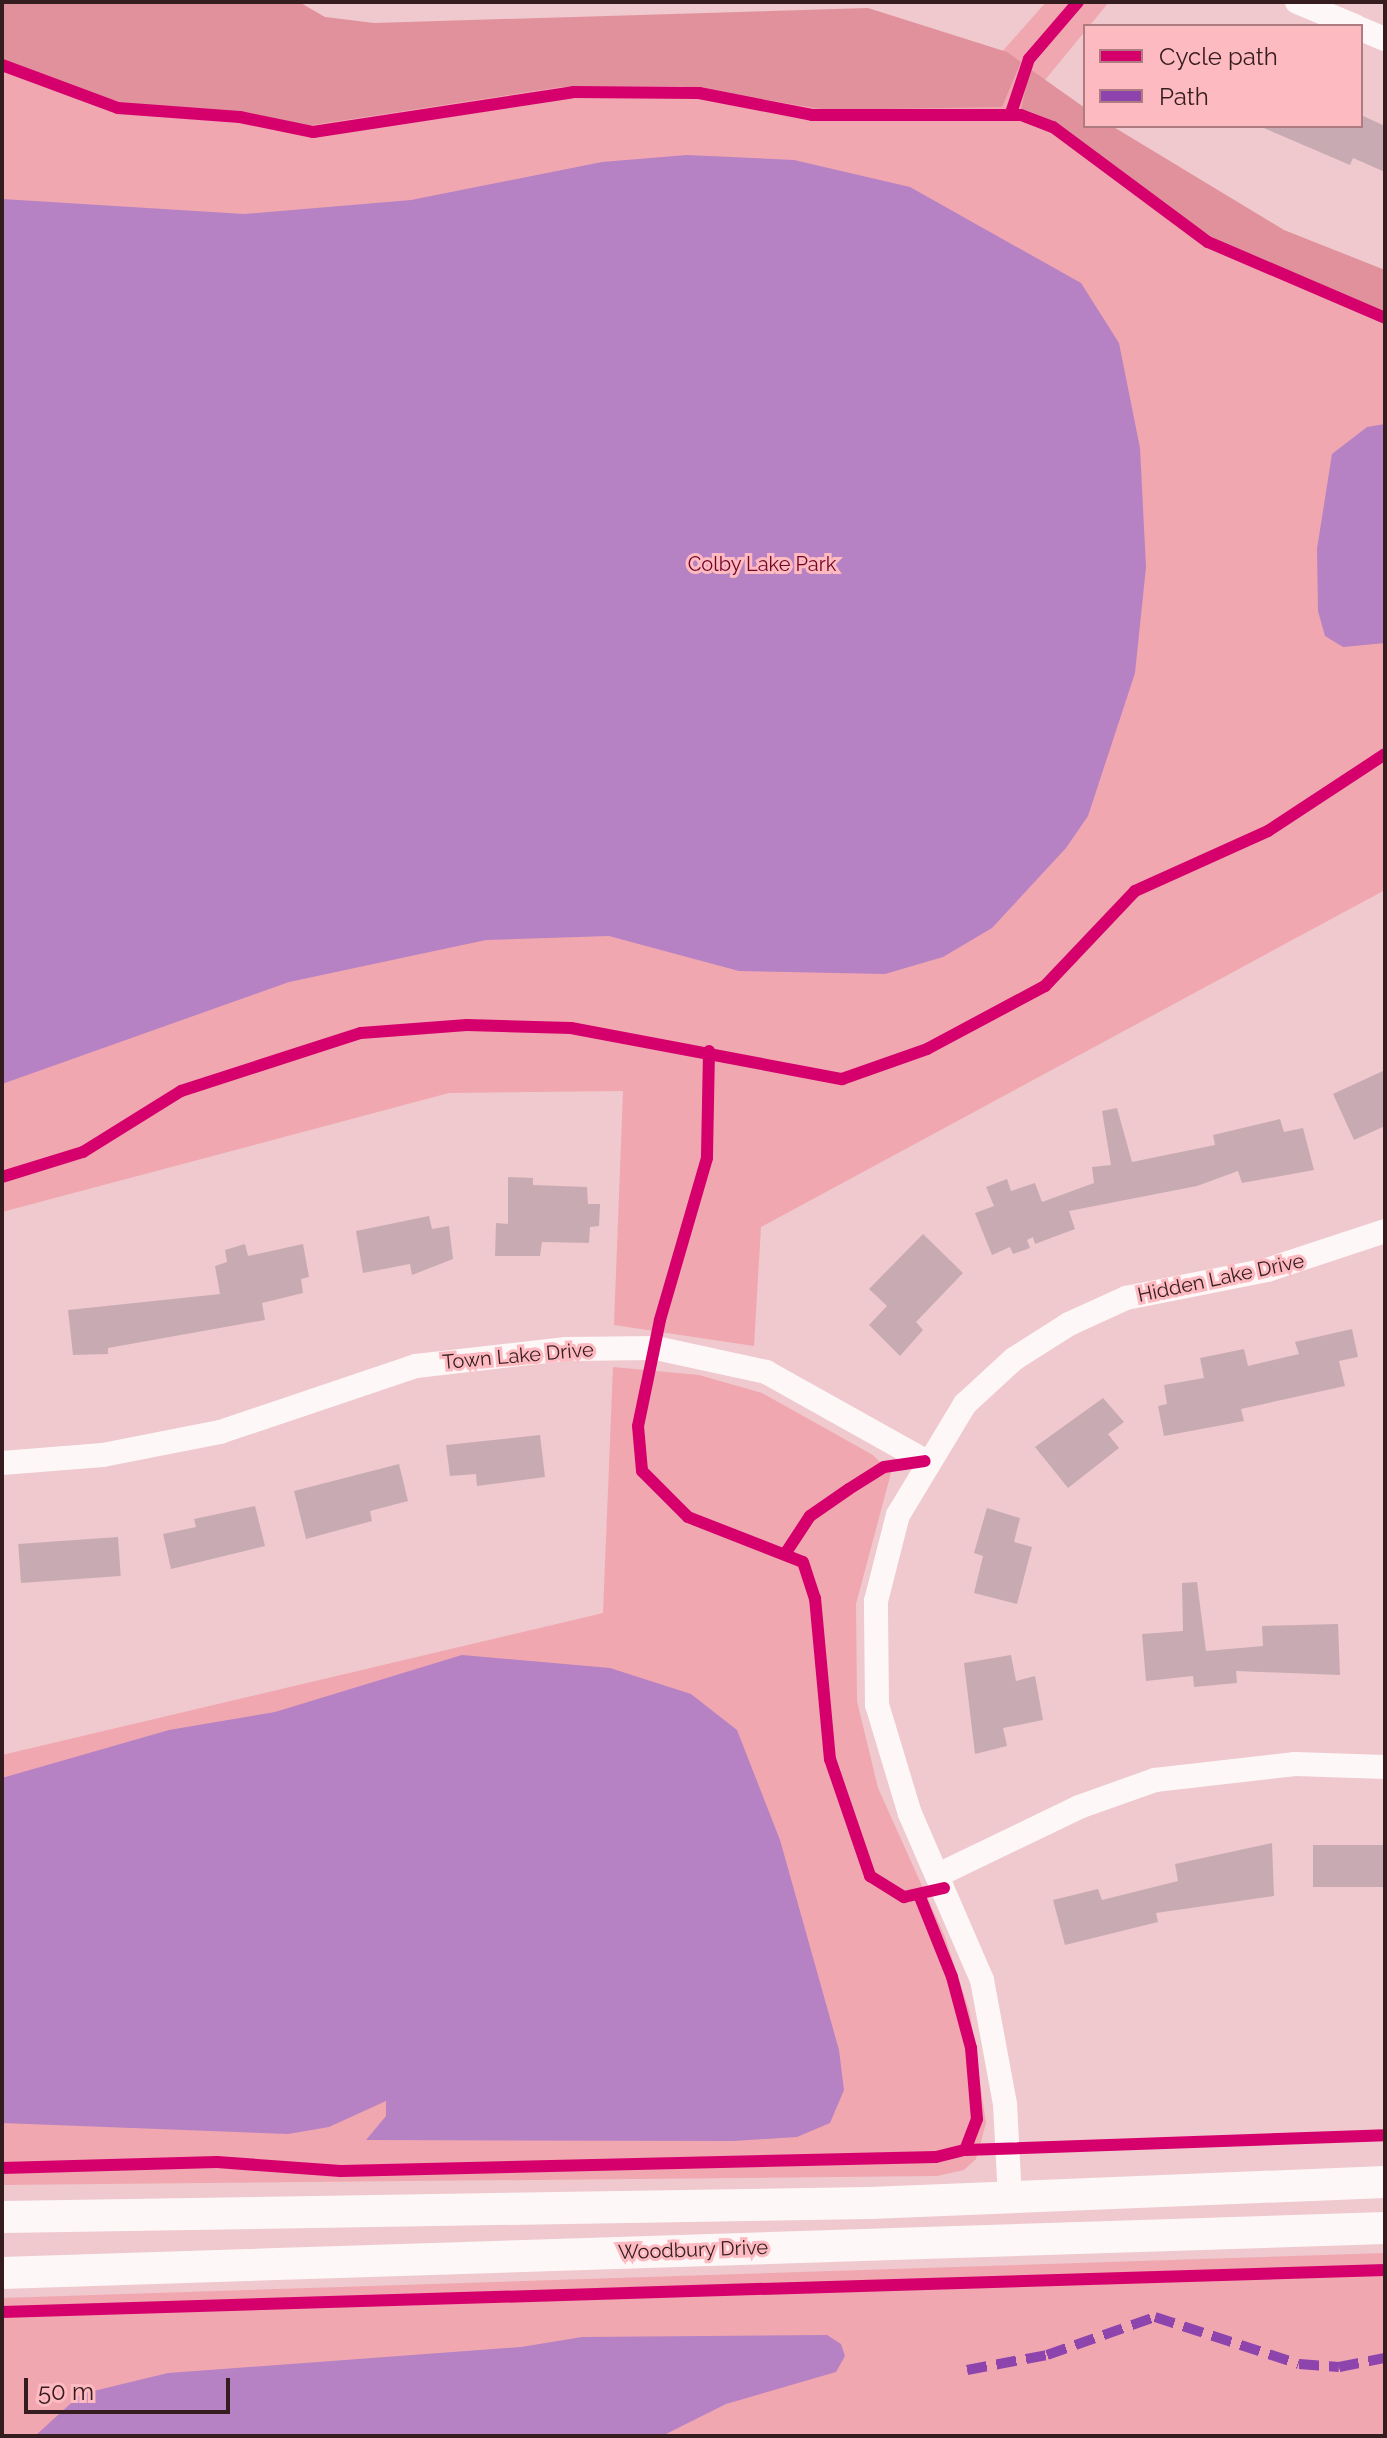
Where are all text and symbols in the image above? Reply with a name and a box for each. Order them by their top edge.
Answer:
legend [1083,24,1363,128]
text: Cycle path [1159,42,1278,71]
text: Path [1159,82,1209,111]
park label: Colby Lake Park [687,552,837,576]
street label: Hidden Lake Drive [1136,1249,1306,1307]
street label: Town Lake Drive [441,1337,595,1375]
street label: Woodbury Drive [617,2235,769,2265]
scale bar [28,2362,234,2412]
text: 50 m [38,2377,94,2406]

